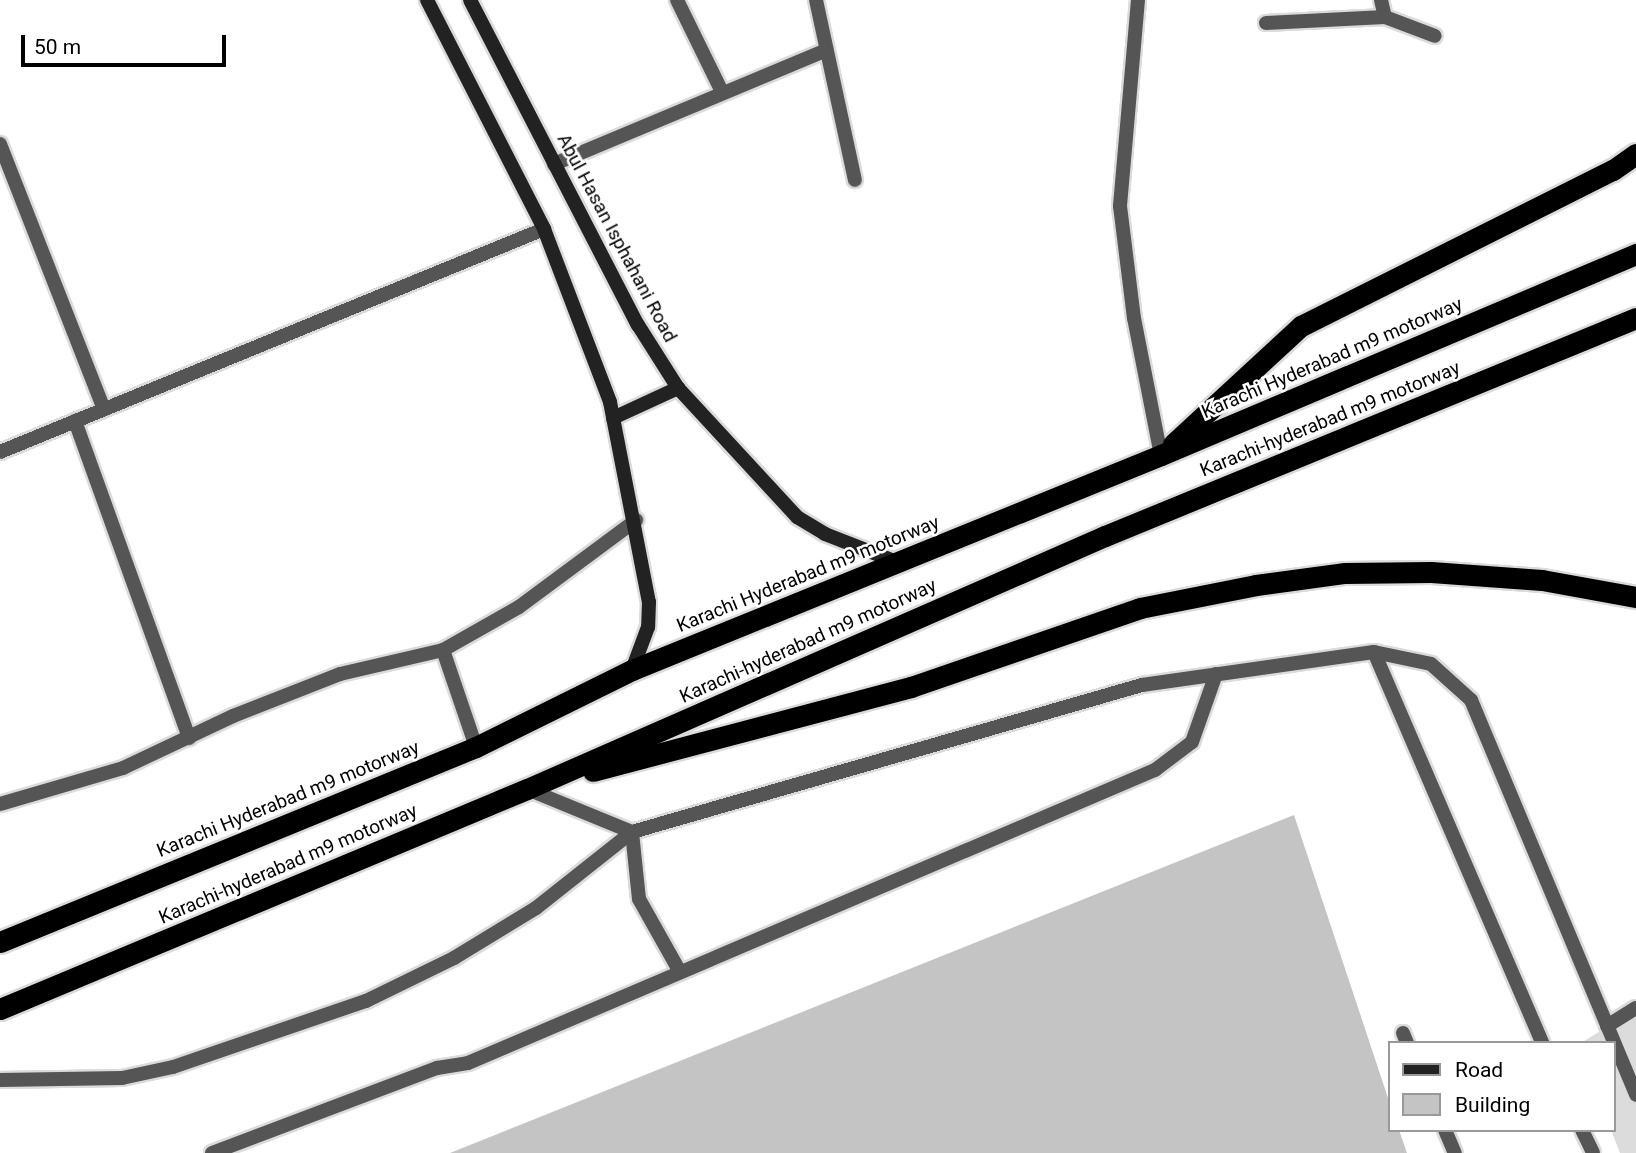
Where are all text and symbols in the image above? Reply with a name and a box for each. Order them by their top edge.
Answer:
scale bar [24,21,229,65]
text: 50 m [34,35,81,59]
street label: Abul Hasan Isphahani Road [552,130,682,346]
street label: Karachi Hyderabad m9 motorway [1198,293,1466,423]
street label: Karachi-hyderabad m9 motorway [1197,356,1463,482]
street label: Karachi Hyderabad m9 motorway [673,511,943,637]
street label: Karachi-hyderabad m9 motorway [676,574,940,708]
street label: Karachi Hyderabad m9 motorway [153,736,423,862]
street label: Karachi-hyderabad m9 motorway [155,799,421,929]
legend [1388,1041,1615,1132]
text: Road [1455,1058,1503,1082]
text: Building [1455,1093,1530,1117]

